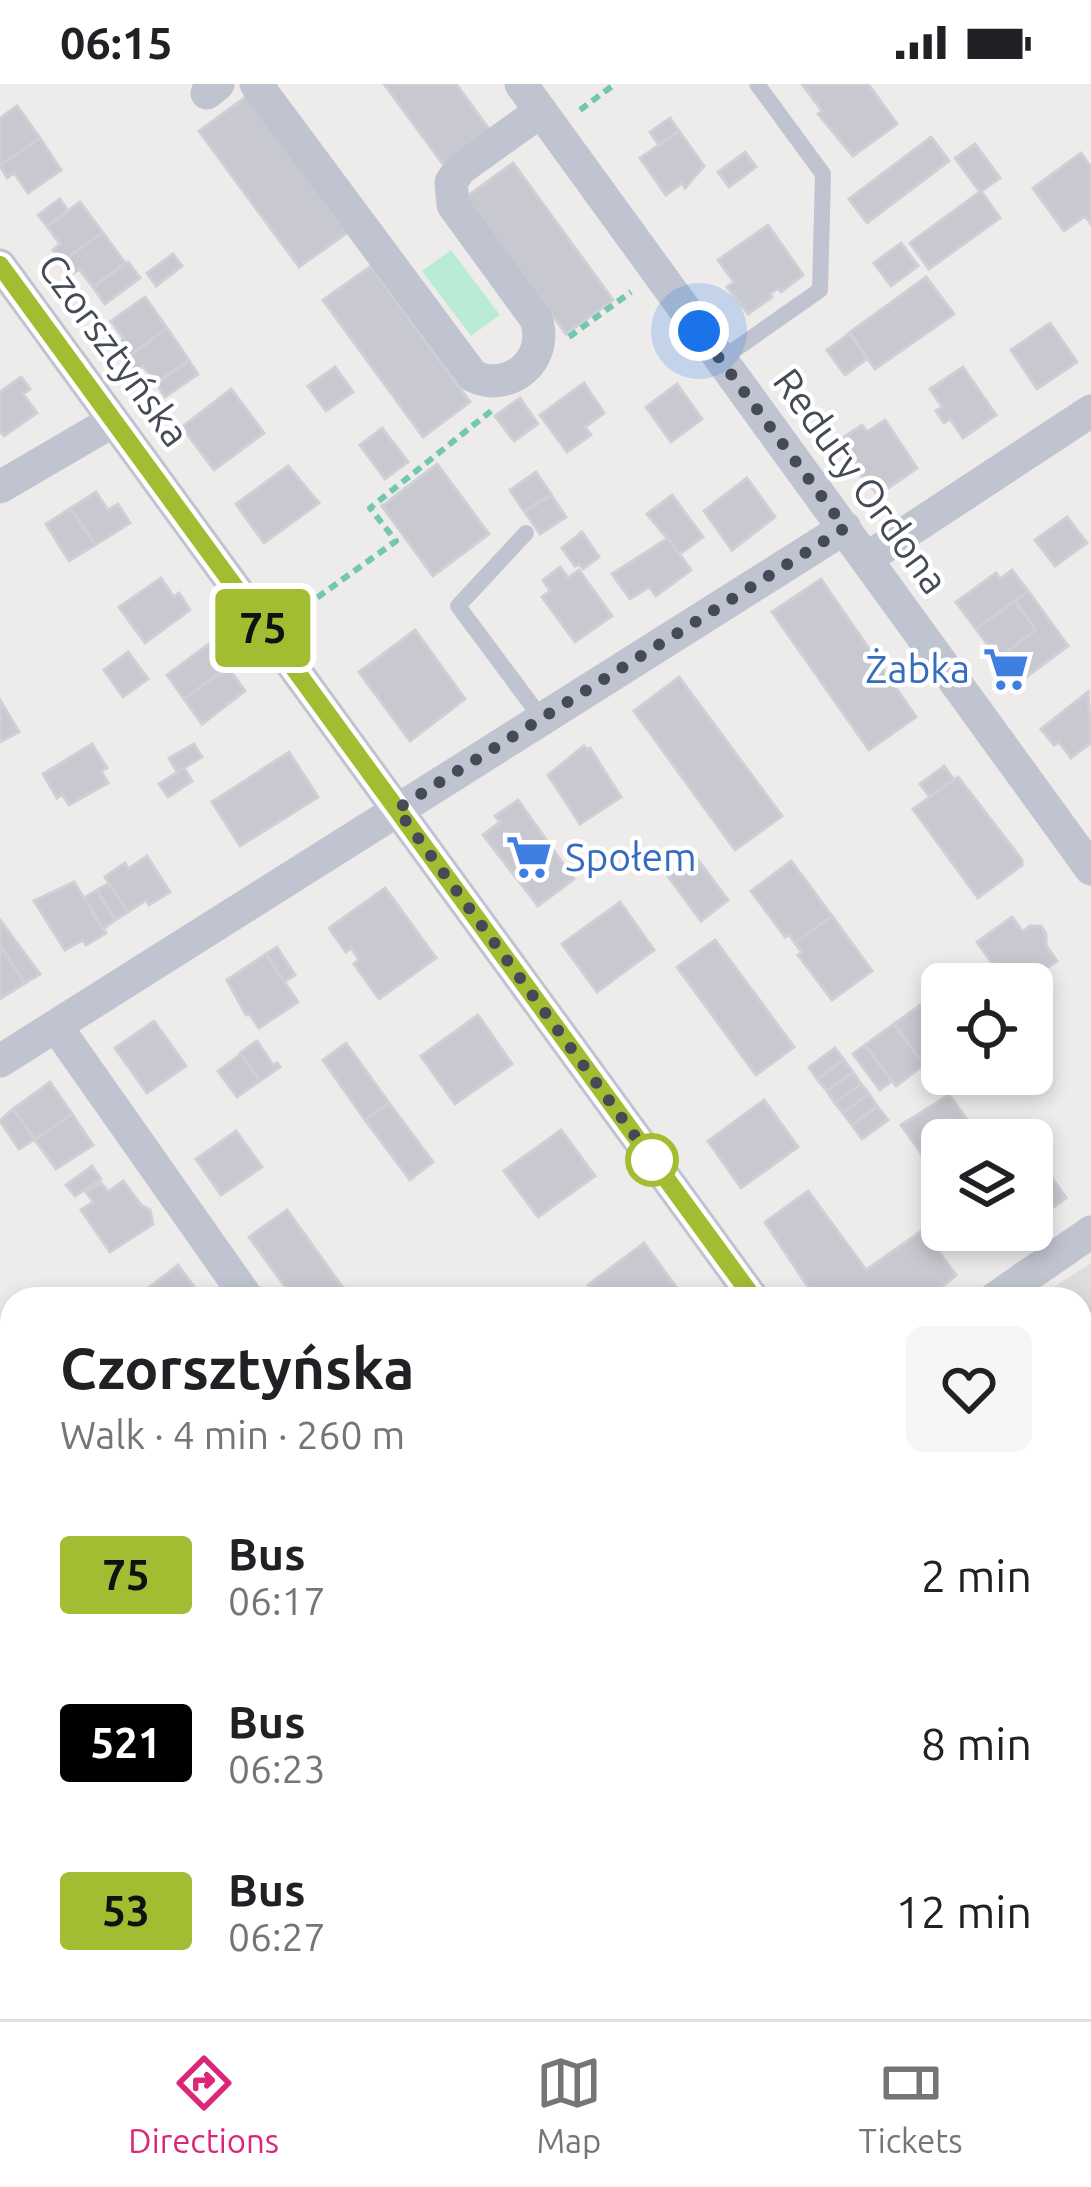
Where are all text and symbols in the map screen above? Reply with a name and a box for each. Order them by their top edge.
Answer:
text: 06:15 [60,17,173,68]
street label: Czorsztyńska [30,245,199,454]
your location [669,301,729,361]
street label: Reduty Ordona [766,360,957,601]
line badge: 75 [209,589,317,667]
text: 75 [239,604,287,651]
supermarket icon: Żabka [981,644,1031,694]
place label: Żabka [865,647,970,690]
supermarket icon: Społem [504,832,554,882]
place label: Społem [565,835,697,878]
map controls [921,963,1053,1251]
button: locate [921,963,1053,1095]
button: layers [921,1119,1053,1251]
unlabelled marker [627,1135,677,1185]
button: heart [906,1326,1032,1452]
text: Czorsztyńska [60,1336,415,1400]
text: Walk · 4 min · 260 m [60,1413,405,1456]
text: Bus [228,1528,305,1579]
text: 2 min [921,1550,1032,1601]
text: 75 [102,1551,150,1598]
text: 06:17 [228,1579,326,1622]
text: Bus [228,1696,305,1747]
text: 8 min [921,1718,1032,1769]
text: 521 [90,1719,162,1766]
text: 06:23 [228,1747,326,1790]
text: Bus [228,1864,305,1915]
text: 12 min [895,1886,1032,1937]
text: 53 [102,1887,150,1934]
text: 06:27 [228,1915,326,1958]
tab: Directions [128,2050,279,2159]
tab: Map [536,2050,602,2159]
tab: Tickets [859,2050,963,2159]

